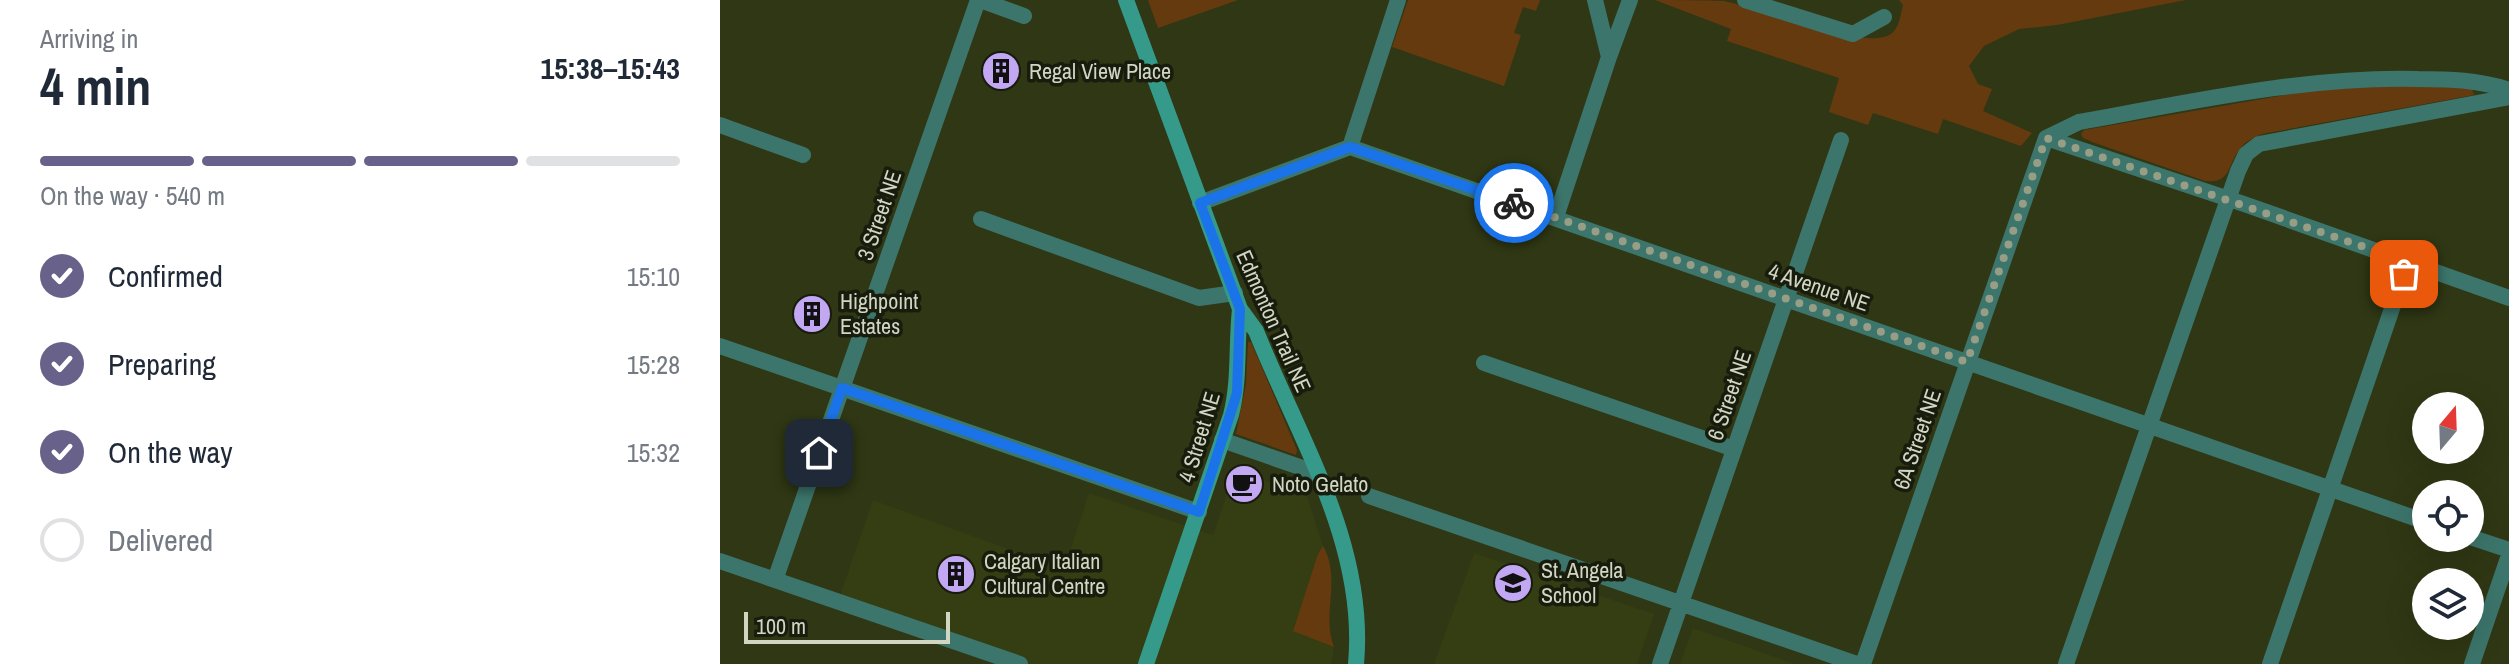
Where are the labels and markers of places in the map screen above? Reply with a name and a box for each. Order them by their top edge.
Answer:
building icon: Regal View Place [980,50,1022,92]
place label: Regal View Place [1029,56,1171,86]
pin [2370,240,2438,308]
place label: Highpoint Estates [840,286,918,341]
building icon: Highpoint Estates [791,293,833,335]
pin [785,419,853,487]
cafe icon: Noto Gelato [1223,463,1265,505]
place label: Noto Gelato [1272,469,1368,499]
place label: Calgary Italian Cultural Centre [984,546,1105,601]
building icon: Calgary Italian Cultural Centre [935,553,977,595]
place label: St. Angela School [1541,555,1623,610]
school or university icon: St. Angela School [1492,562,1534,604]

